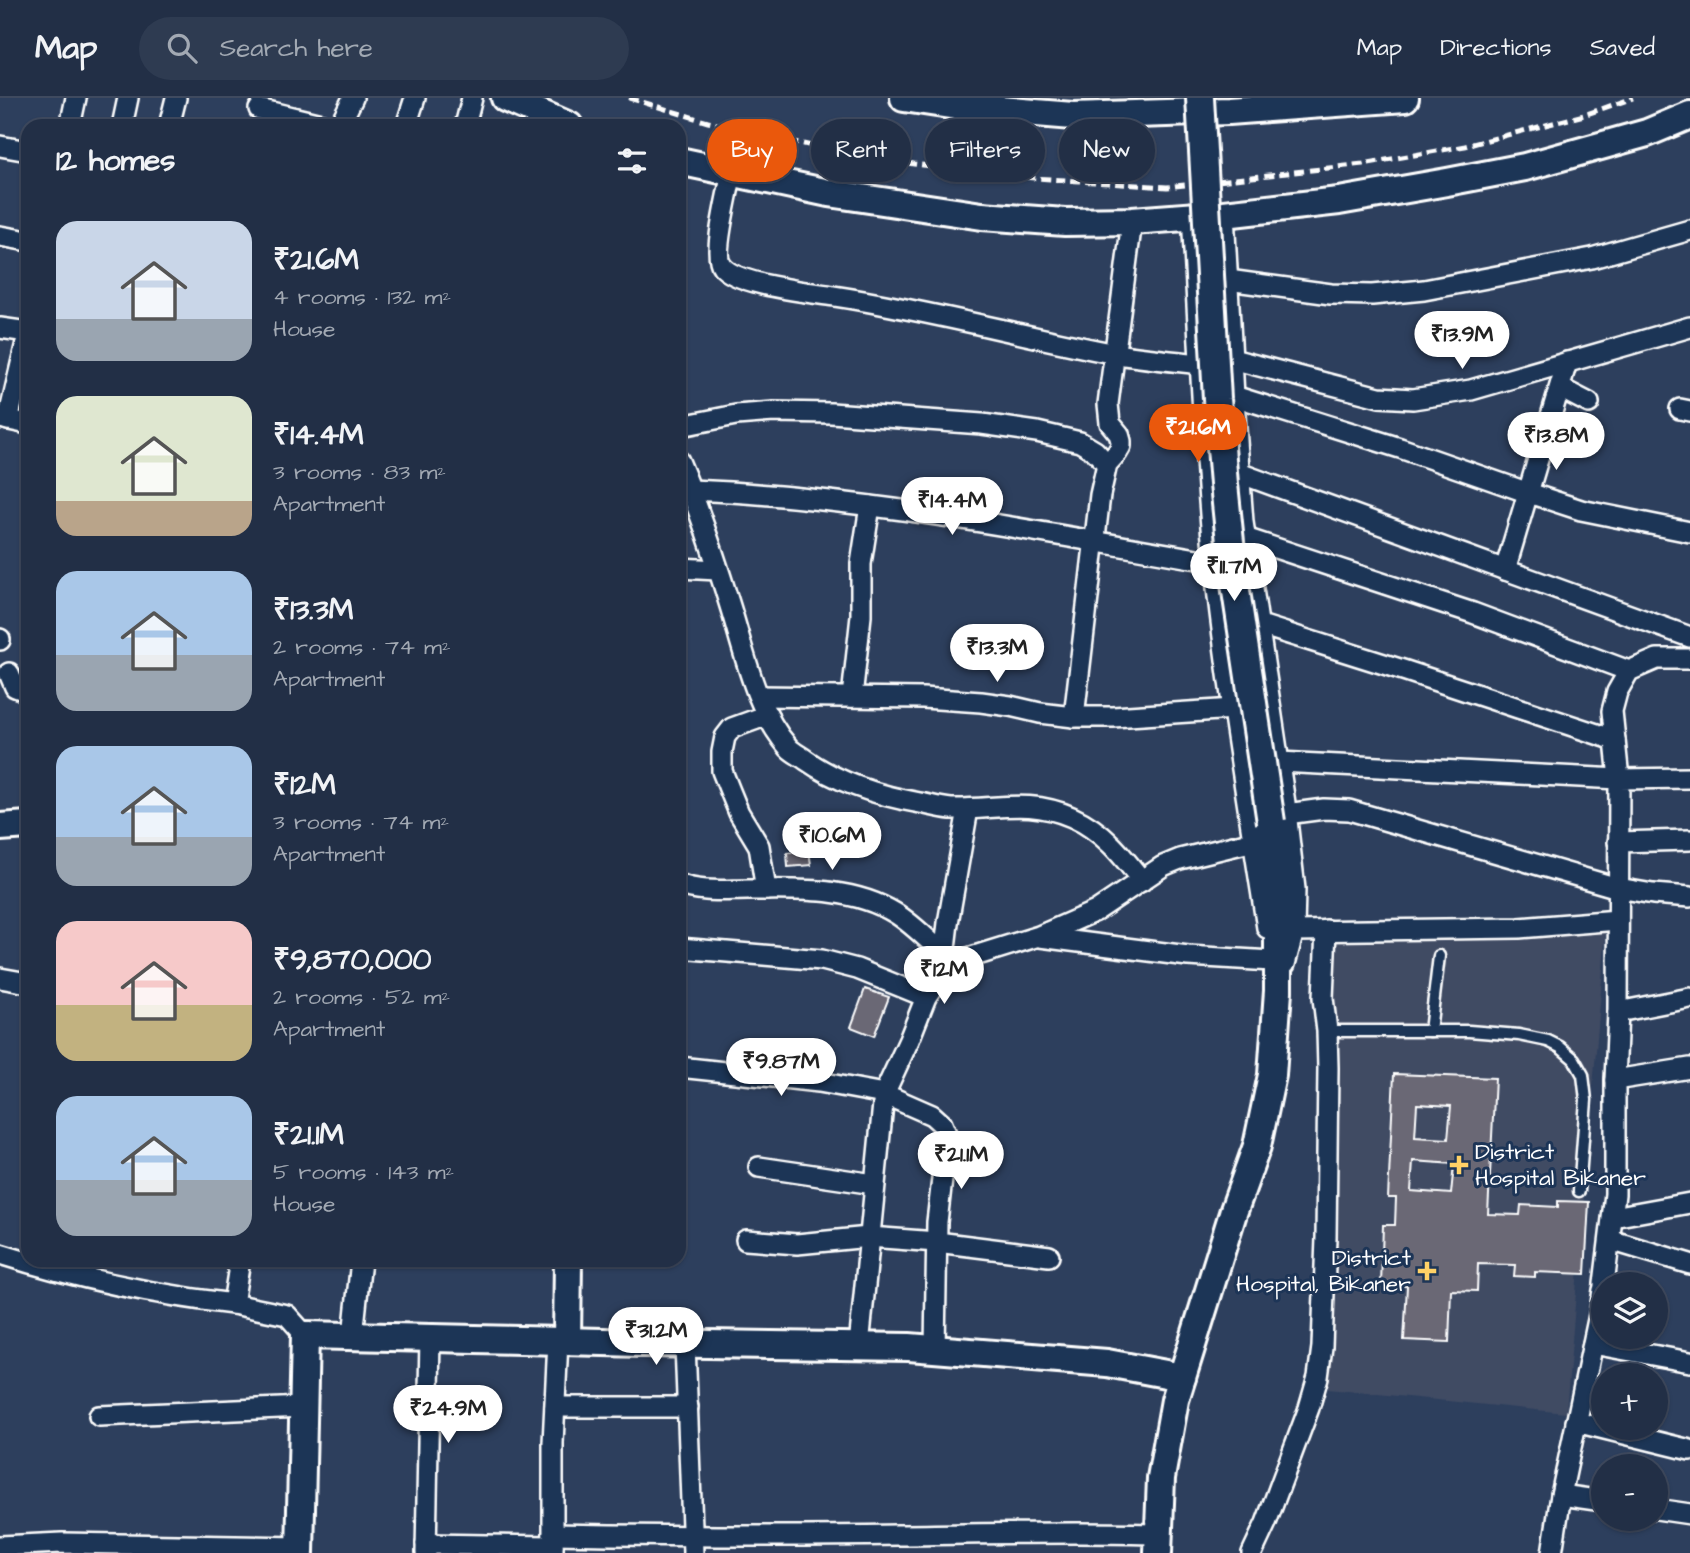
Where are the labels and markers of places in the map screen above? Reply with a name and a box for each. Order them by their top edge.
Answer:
pin: ₹13.9M [1405,312,1519,371]
pin: ₹21.6M [1141,404,1255,464]
pin: ₹13.8M [1499,412,1613,472]
pin: ₹14.4M [895,478,1009,537]
pin: ₹11.7M [1177,544,1291,603]
pin: ₹13.3M [940,624,1054,684]
pin: ₹10.6M [775,812,889,872]
pin: ₹12M [903,946,985,1006]
pin: ₹9.87M [724,1038,838,1098]
pin: ₹21.1M [904,1132,1018,1191]
place label: District Hospital Bikaner [1475,1136,1646,1194]
marker: District Hospital Bikaner [1449,1155,1469,1175]
place label: District Hospital, Bikaner [1236,1242,1412,1300]
marker: District Hospital, Bikaner [1417,1261,1437,1281]
pin: ₹31.2M [599,1308,713,1367]
pin: ₹24.9M [391,1386,505,1445]

